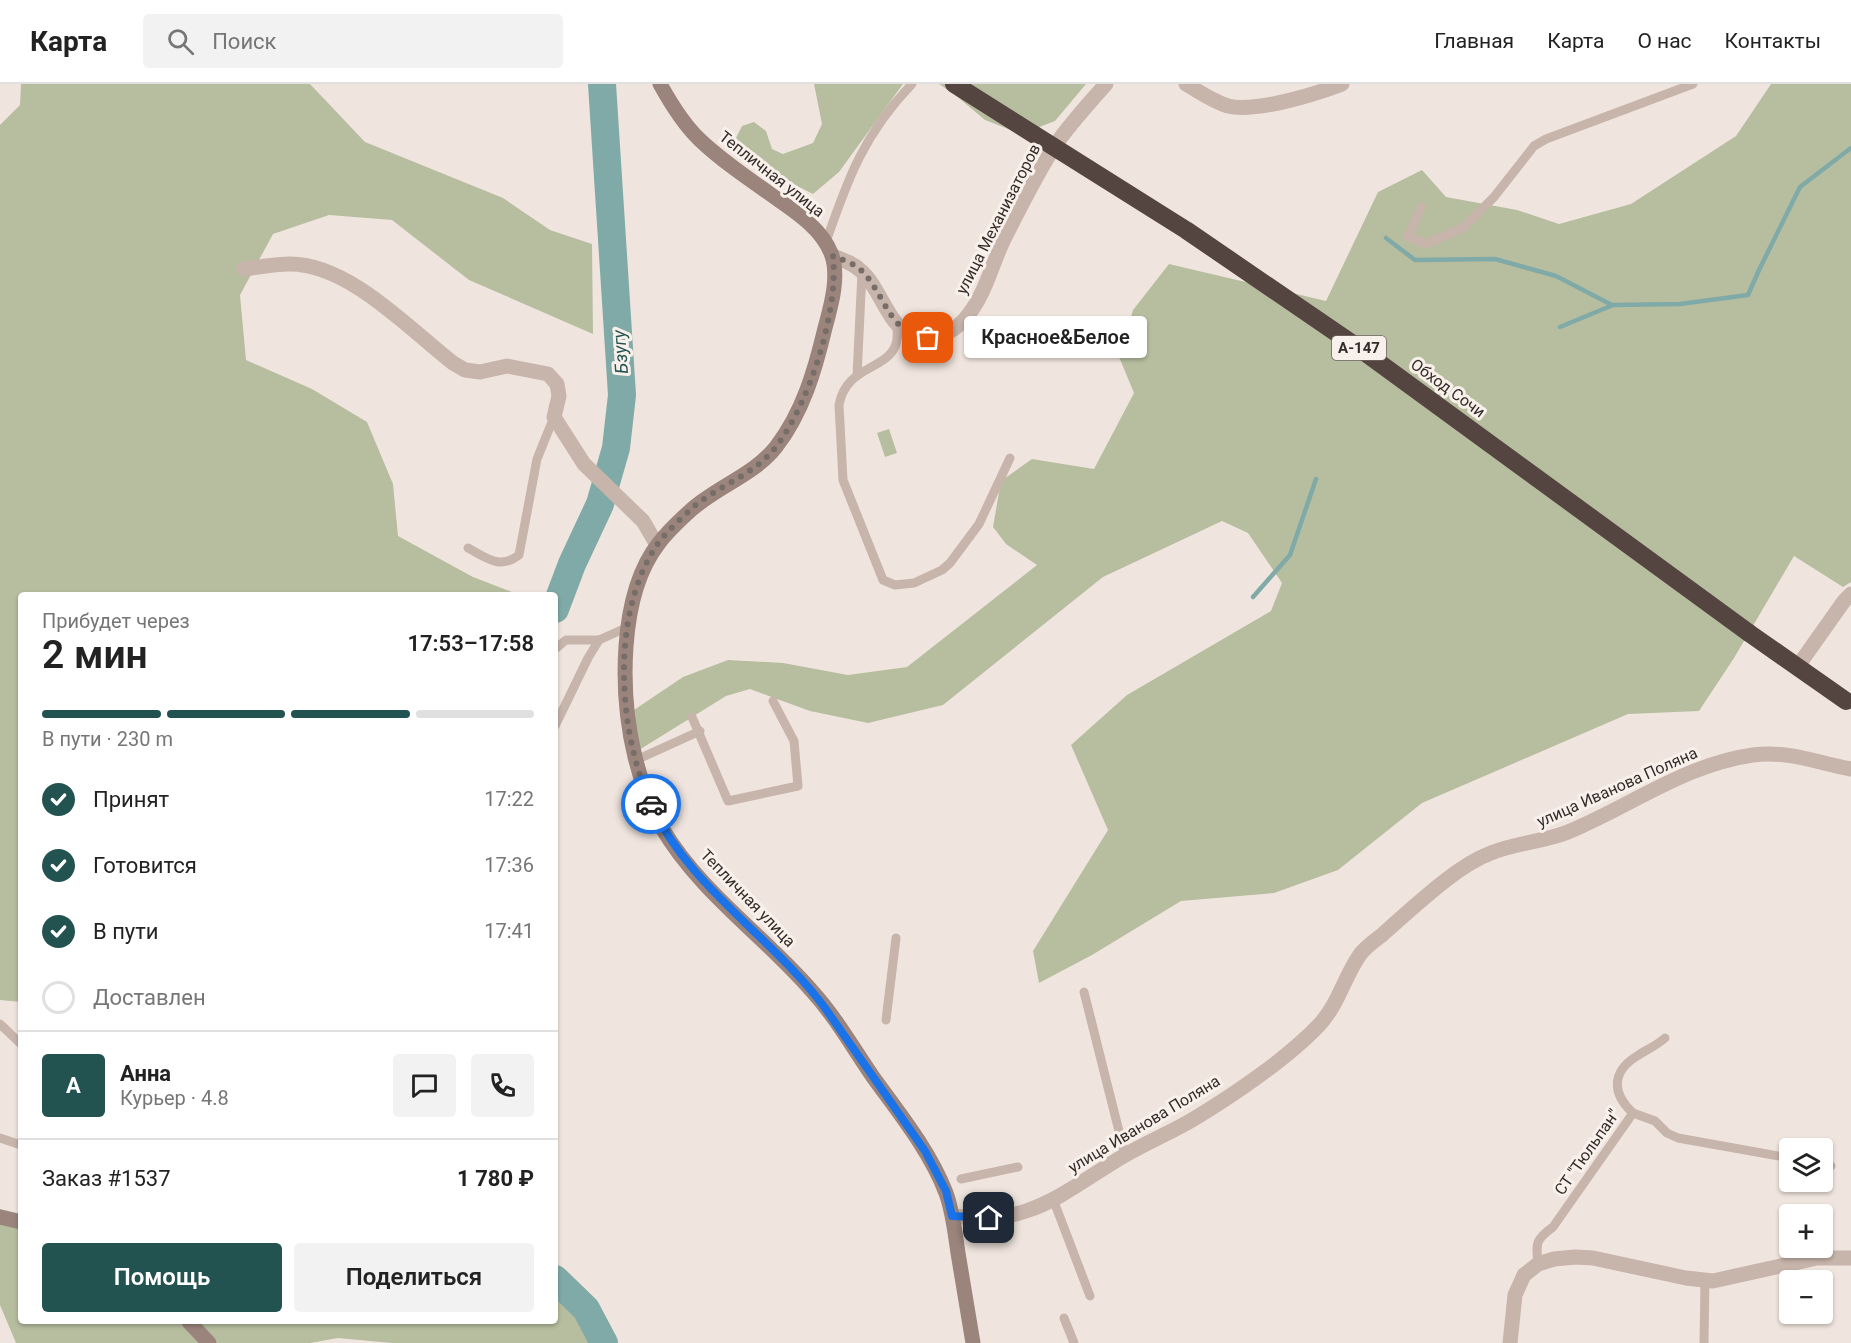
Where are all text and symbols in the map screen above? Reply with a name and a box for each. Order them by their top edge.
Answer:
search box [143,14,563,68]
text: Карта [30,25,107,58]
icon: search [164,25,197,58]
text: Поиск [212,29,277,54]
text: Главная [1434,29,1514,53]
text: Карта [1547,29,1604,53]
text: О нас [1637,29,1692,53]
text: Контакты [1725,29,1821,53]
street label: Тепличная улица [716,127,828,221]
street label: улица Механизаторов [952,141,1044,297]
pin [902,312,953,363]
callout: Красное&Белое [964,317,1147,359]
icon: bag [911,321,944,354]
text: Красное&Белое [981,325,1130,349]
water label: Бзугу [608,329,632,375]
road number: А-147 [1332,336,1386,360]
street label: Обход Сочи [1407,355,1489,421]
text: Прибудет через [42,609,190,633]
text: 17:53–17:58 [407,631,534,656]
text: 2 мин [42,632,148,678]
text: В пути · 230 m [42,727,173,751]
street label: улица Иванова Поляна [1534,743,1700,831]
courier [621,774,681,834]
icon: check [42,783,75,816]
text: Принят [93,787,169,812]
text: 17:22 [484,787,534,811]
icon: car [635,788,668,821]
street label: Тепличная улица [697,845,799,951]
icon: check [42,849,75,882]
text: Готовится [93,853,197,878]
text: 17:36 [484,853,534,877]
icon: check [42,915,75,948]
text: В пути [93,919,159,944]
text: 17:41 [484,919,534,943]
text: Доставлен [93,985,206,1010]
button: chat [393,1054,456,1117]
button: phone [471,1054,534,1117]
text: Анна [120,1061,171,1086]
street label: улица Иванова Поляна [1065,1071,1223,1177]
text: А [66,1073,81,1098]
text: Курьер · 4.8 [120,1086,229,1110]
street label: СТ "Тюльпан" [1550,1105,1624,1199]
map controls [1779,1138,1833,1324]
button: layers [1779,1138,1833,1192]
text: Заказ #1537 [42,1166,171,1191]
text: 1 780 ₽ [457,1166,534,1191]
pin [963,1192,1014,1243]
icon: home [972,1201,1005,1234]
button: + [1779,1204,1833,1258]
button: Помощь [42,1243,282,1312]
button: Поделиться [294,1243,534,1312]
button: − [1779,1270,1833,1324]

